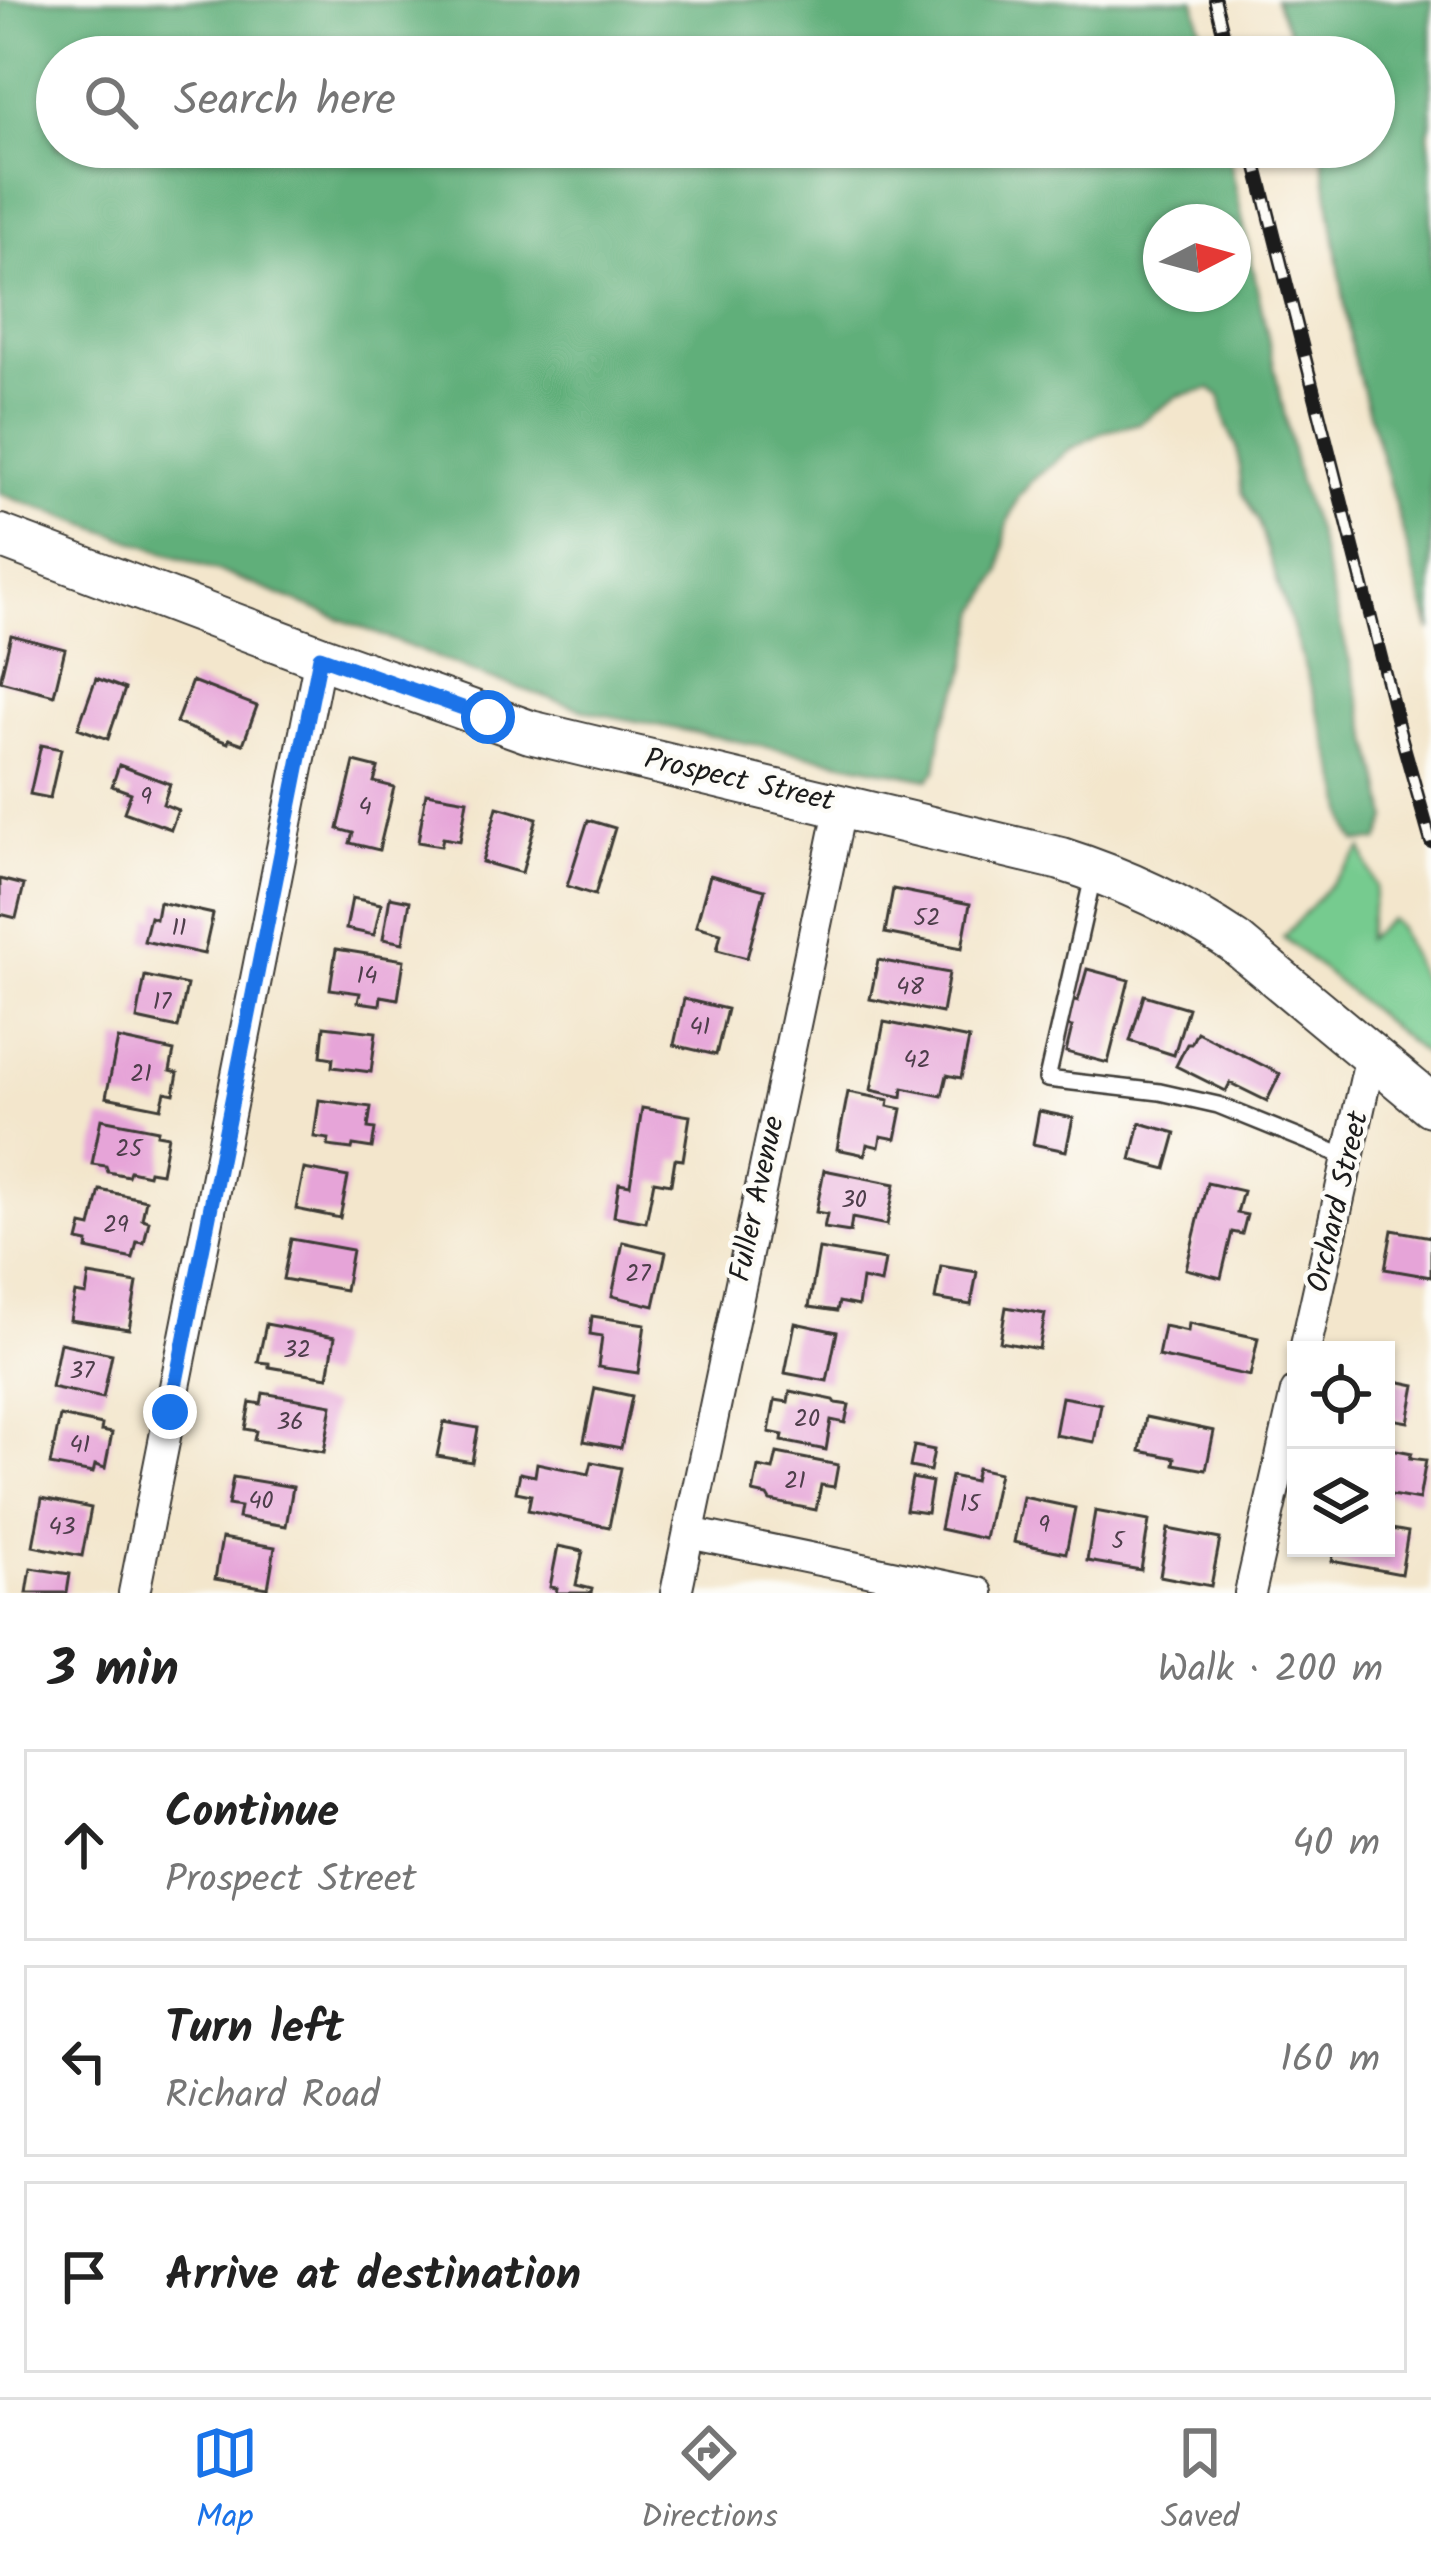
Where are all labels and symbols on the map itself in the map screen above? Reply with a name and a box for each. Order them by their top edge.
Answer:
north arrow [1143,204,1251,312]
route start [461,690,515,744]
street label: Prospect Street [639,736,839,826]
house number: 9 [140,778,152,817]
house number: 4 [358,788,372,827]
house number: 52 [914,899,940,938]
house number: 11 [171,909,187,948]
house number: 14 [357,957,377,996]
house number: 48 [896,968,924,1007]
house number: 17 [153,983,172,1022]
house number: 41 [690,1008,710,1047]
house number: 42 [903,1041,931,1080]
house number: 21 [130,1055,152,1094]
street label: Orchard Street [1295,1106,1383,1297]
street label: Fuller Avenue [717,1112,799,1286]
house number: 25 [116,1130,145,1169]
house number: 30 [841,1181,867,1220]
house number: 29 [103,1206,129,1245]
house number: 27 [625,1255,651,1294]
house number: 32 [283,1331,311,1370]
house number: 37 [70,1352,95,1391]
route end [143,1385,197,1439]
house number: 20 [794,1400,820,1439]
house number: 36 [276,1403,304,1442]
house number: 41 [70,1426,90,1465]
house number: 21 [784,1462,806,1501]
house number: 40 [248,1482,274,1521]
house number: 15 [960,1485,982,1524]
house number: 9 [1038,1506,1050,1545]
house number: 43 [49,1508,75,1547]
house number: 5 [1112,1522,1127,1561]

